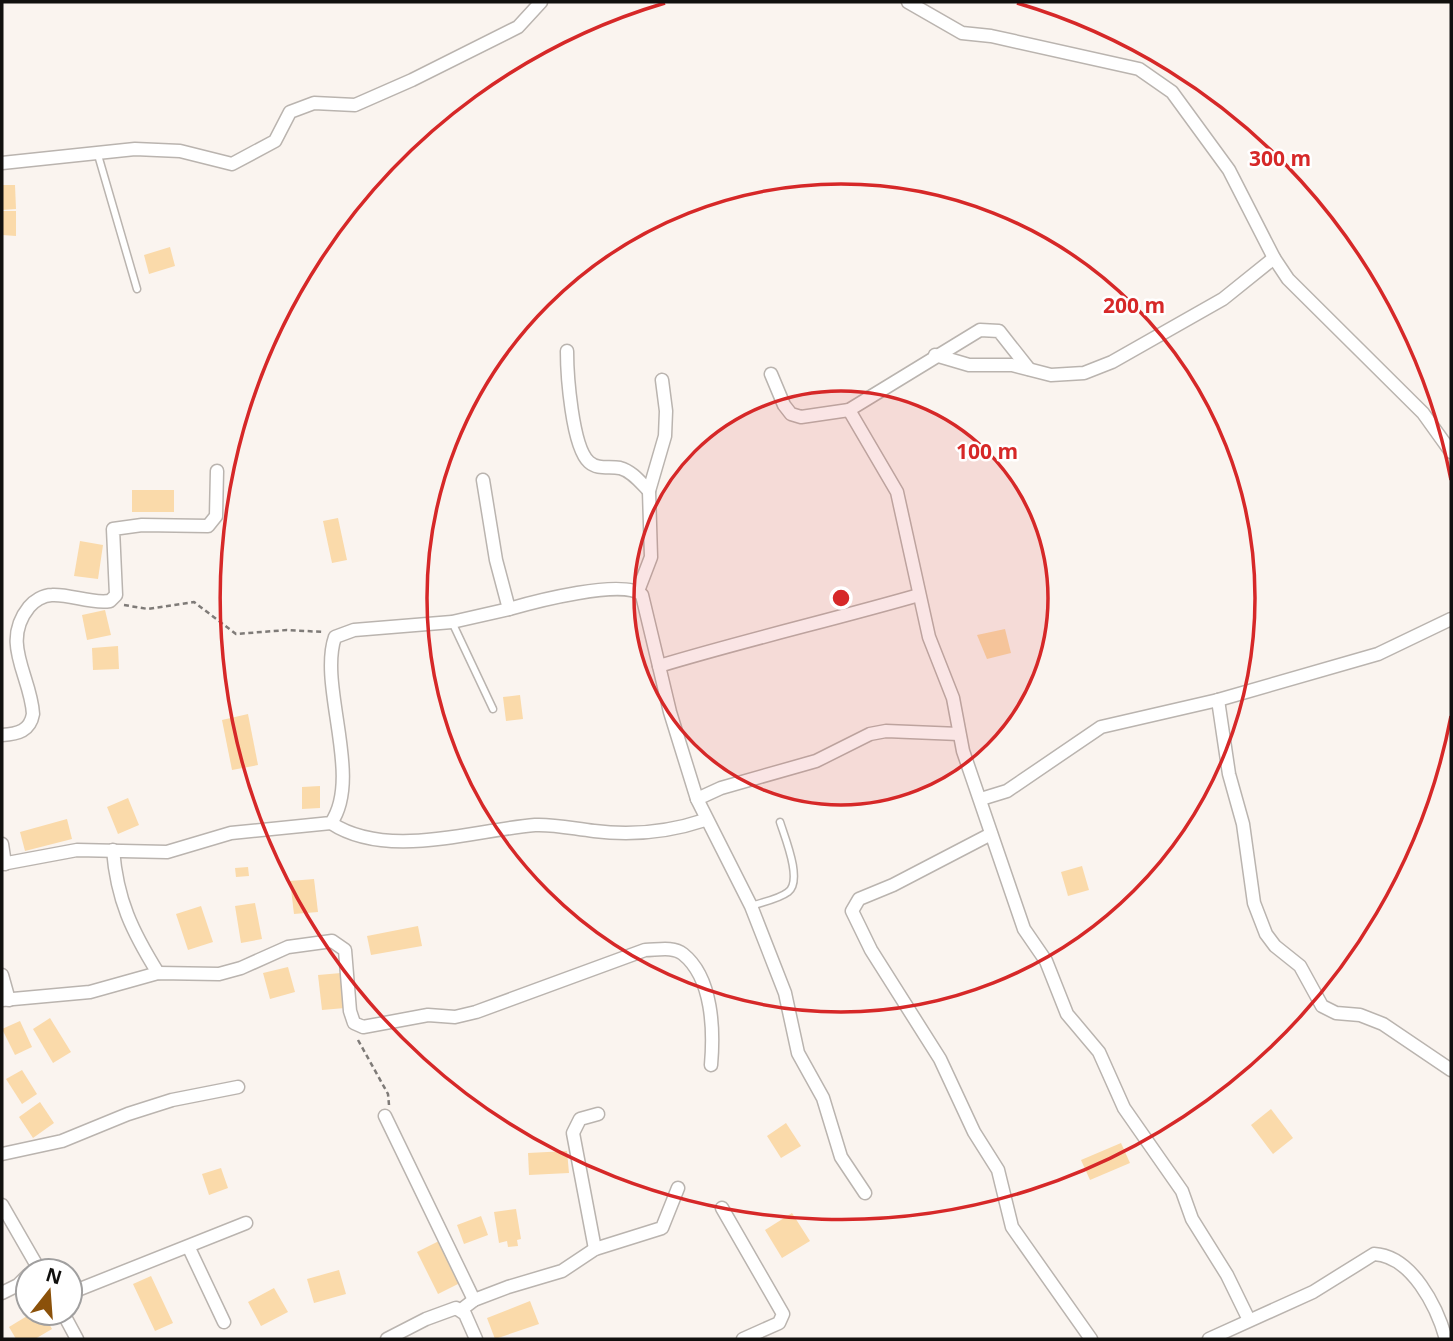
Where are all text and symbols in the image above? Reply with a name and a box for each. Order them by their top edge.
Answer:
text: 300 m [1249,144,1311,172]
text: 200 m [1103,291,1165,319]
text: 100 m [956,437,1018,465]
centre of rings [829,586,853,610]
north arrow [14,1257,84,1327]
text: N [43,1261,65,1290]

